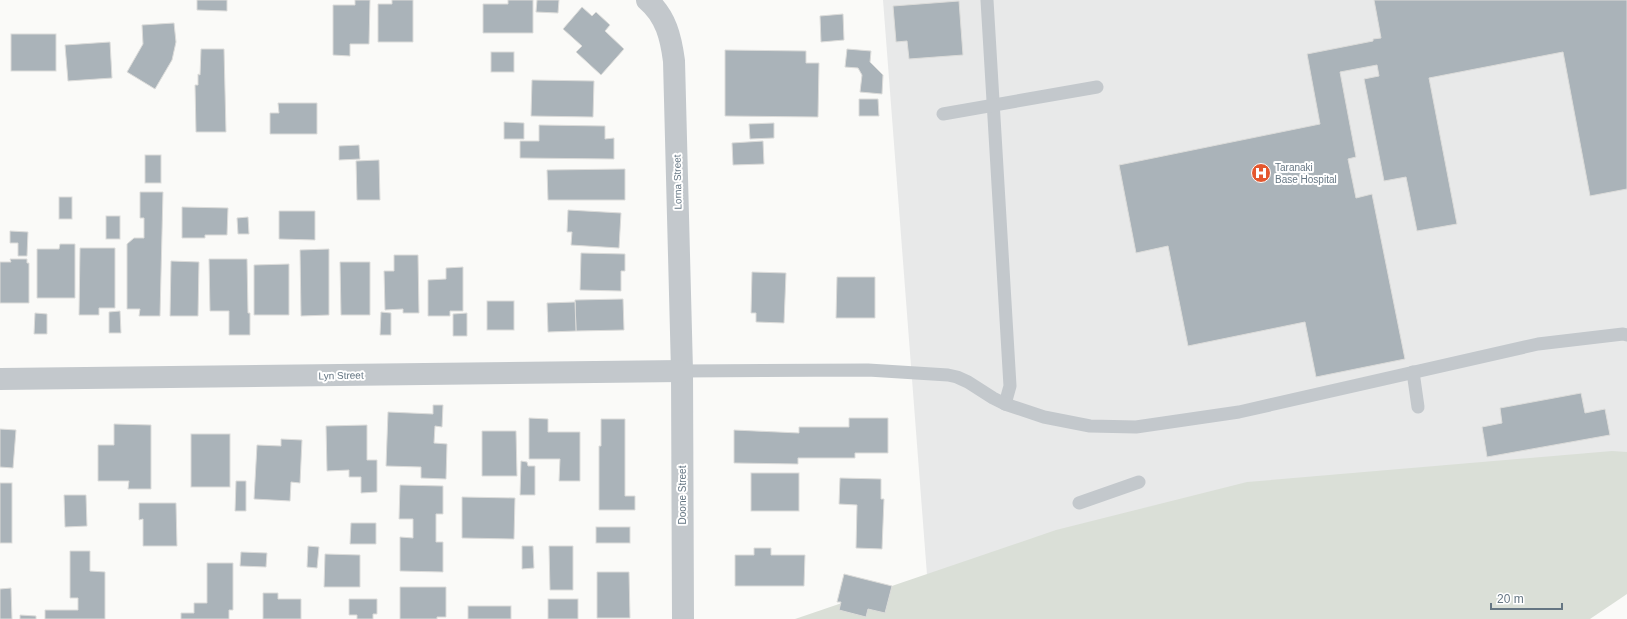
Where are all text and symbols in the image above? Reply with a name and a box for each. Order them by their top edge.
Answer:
street label: Lorna Street [672,154,683,210]
hospital icon: Taranaki Base Hospital [1250,162,1272,184]
place label: Taranaki Base Hospital [1275,162,1337,185]
street label: Lyn Street [318,370,364,381]
street label: Doone Street [677,465,688,524]
scale bar [1491,585,1562,611]
text: 20 m [1497,592,1524,606]

